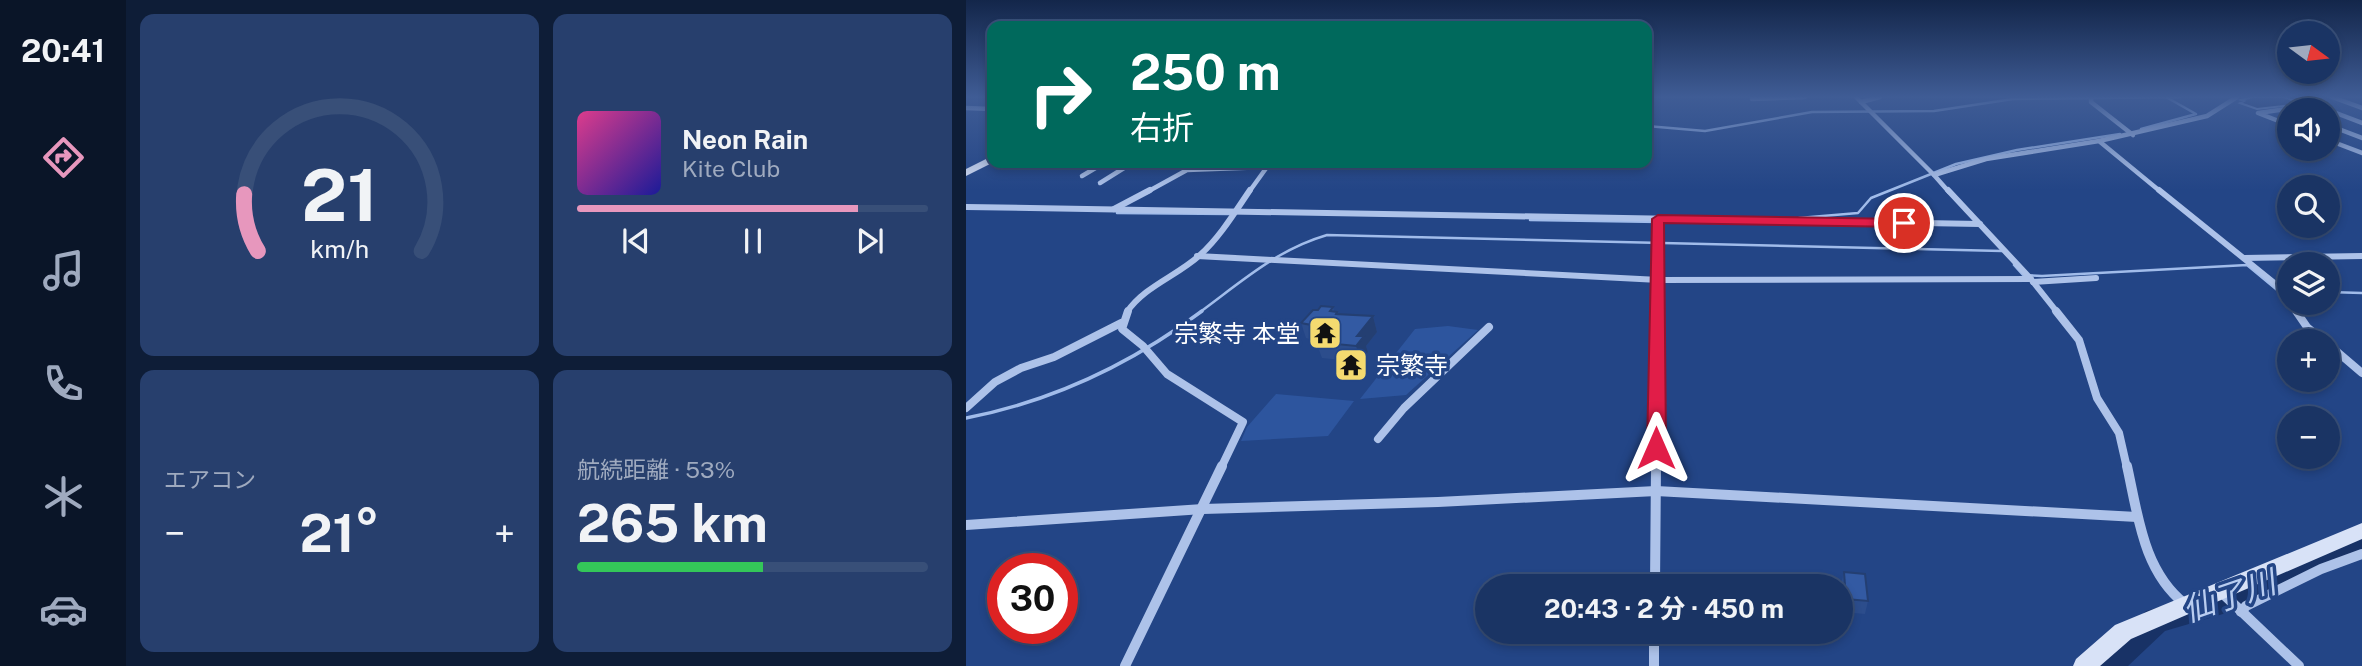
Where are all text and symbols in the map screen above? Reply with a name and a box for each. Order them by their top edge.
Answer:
north arrow [2277,21,2340,84]
map controls [2277,21,2340,469]
text: 20:41 [21,32,105,69]
text: 250 m [1130,43,1281,101]
icon: right [1015,49,1106,140]
button: sound [2277,98,2340,161]
text: 右折 [1130,109,1194,146]
text: Neon Rain [682,124,808,155]
icon: directions [39,133,88,182]
text: 21 [301,153,378,238]
text: Kite Club [682,155,780,182]
button: search [2277,175,2340,238]
pin [1874,193,1934,253]
icon: arrive [1885,204,1923,242]
icon: previous [617,222,655,260]
icon: pause [734,222,772,260]
icon: next [851,222,889,260]
text: km/h [310,234,369,264]
icon: music [39,246,88,295]
button: layers [2277,252,2340,315]
temple icon: 宗繁寺 本堂 [1306,314,1344,352]
place label: 宗繁寺 本堂 [1174,319,1300,347]
button: + [2277,329,2340,392]
temple icon: 宗繁寺 [1332,346,1370,384]
place label: 宗繁寺 [1376,351,1448,379]
icon: phone [39,359,88,408]
button: − [2277,406,2340,469]
position arrow [1619,411,1693,485]
text: 航続距離 · 53% [577,456,735,483]
text: エアコン [164,466,256,493]
icon: climate [39,472,88,521]
text: 265 km [577,493,768,554]
text: 21° [300,503,379,564]
text: − [164,511,185,556]
text: + [494,511,515,556]
speed limit sign: 30 [987,553,1078,644]
water label: 仙了川 [2178,562,2283,629]
icon: car [39,585,88,634]
text: 20:43 · 2 分 · 450 m [1544,593,1784,624]

